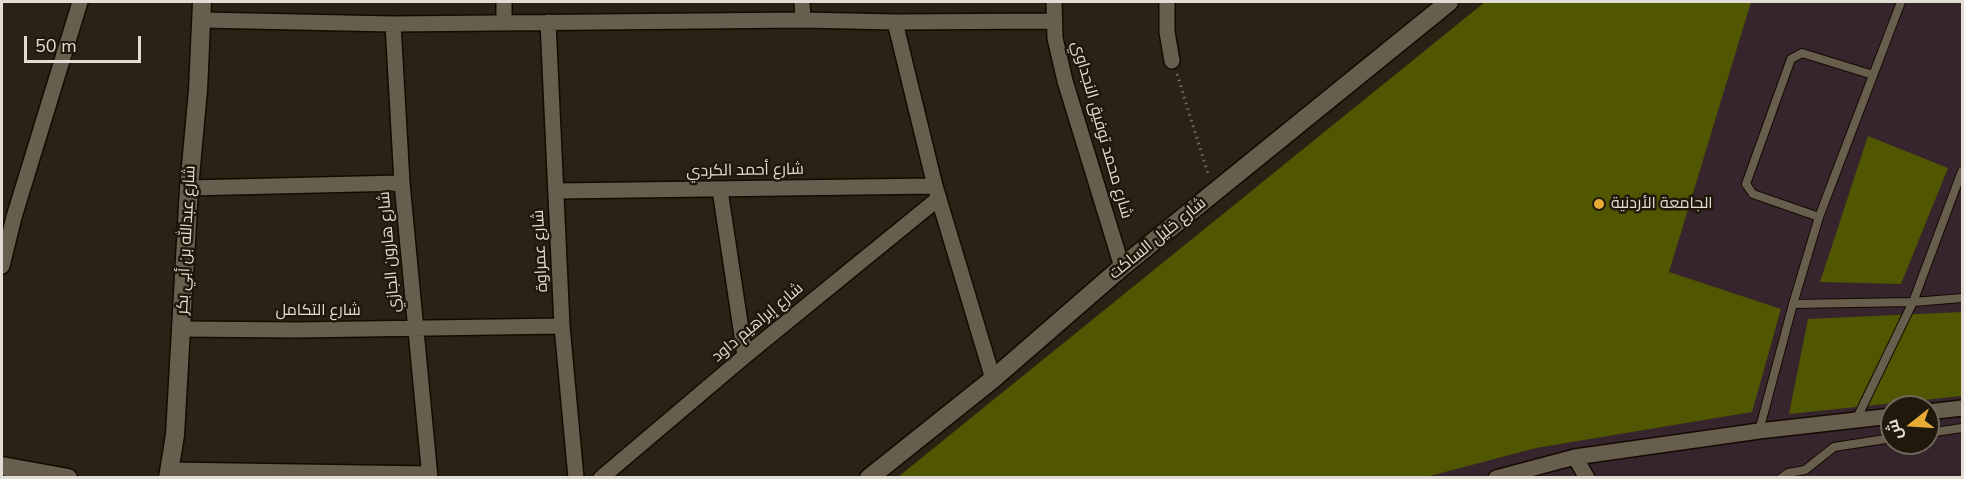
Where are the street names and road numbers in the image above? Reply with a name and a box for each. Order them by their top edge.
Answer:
street label: شارع محمد توفيق النجداوي [1066,39,1136,221]
street label: شارع أحمد الكردي [686,160,804,182]
street label: شارع عبدالله بن أبي بكر [174,165,200,315]
street label: شارع هارون الجازي [375,190,405,314]
street label: شارع خليل الساكت [1106,194,1210,284]
street label: شارع عمراوة [529,209,553,293]
street label: شارع إبراهيم داود [708,279,808,367]
street label: شارع التكامل [275,301,361,321]

